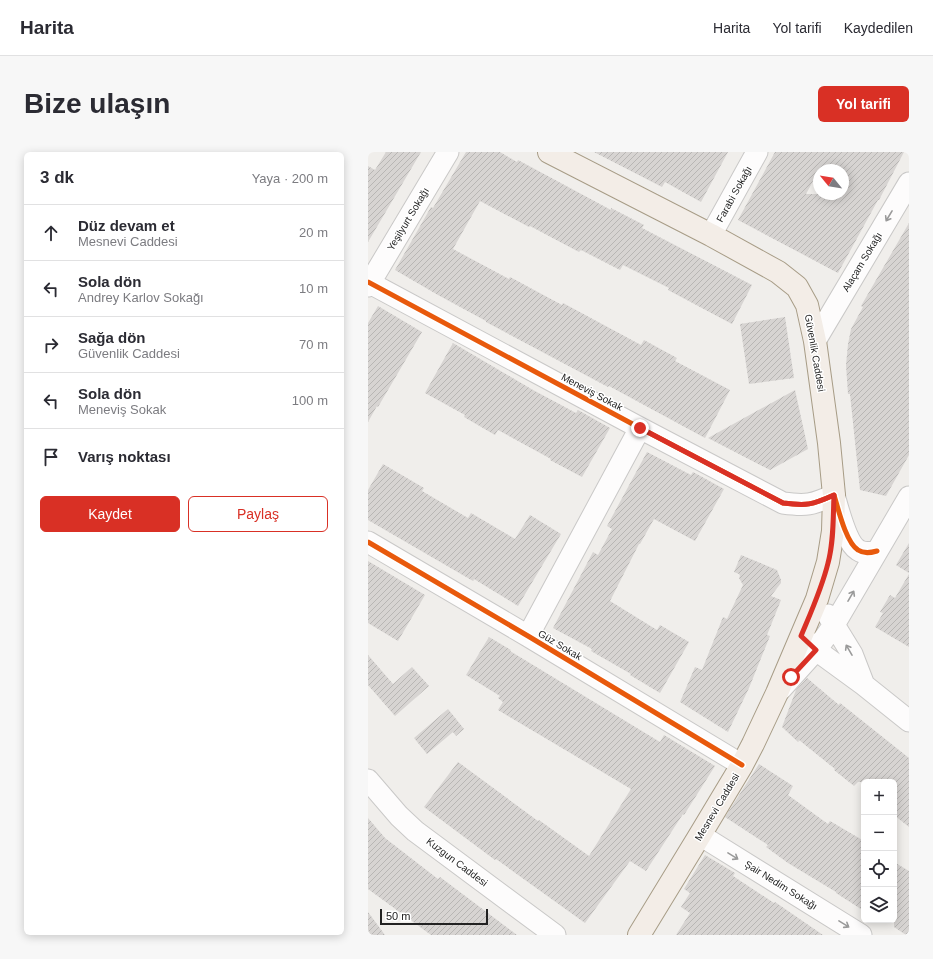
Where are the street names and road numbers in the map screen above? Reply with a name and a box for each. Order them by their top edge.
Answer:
street label: Farabi Sokağı [714,164,754,224]
street label: Yeşilyurt Sokağı [385,186,431,252]
street label: Alaçam Sokağı [840,230,884,294]
street label: Güvenlik Caddesi [803,313,827,393]
street label: Meneviş Sokak [559,371,625,413]
street label: Güz Sokak [536,628,585,663]
street label: Mesnevi Caddesi [693,771,741,843]
street label: Kuzgun Caddesi [424,836,490,888]
street label: Şair Nedim Sokağı [743,858,819,912]

